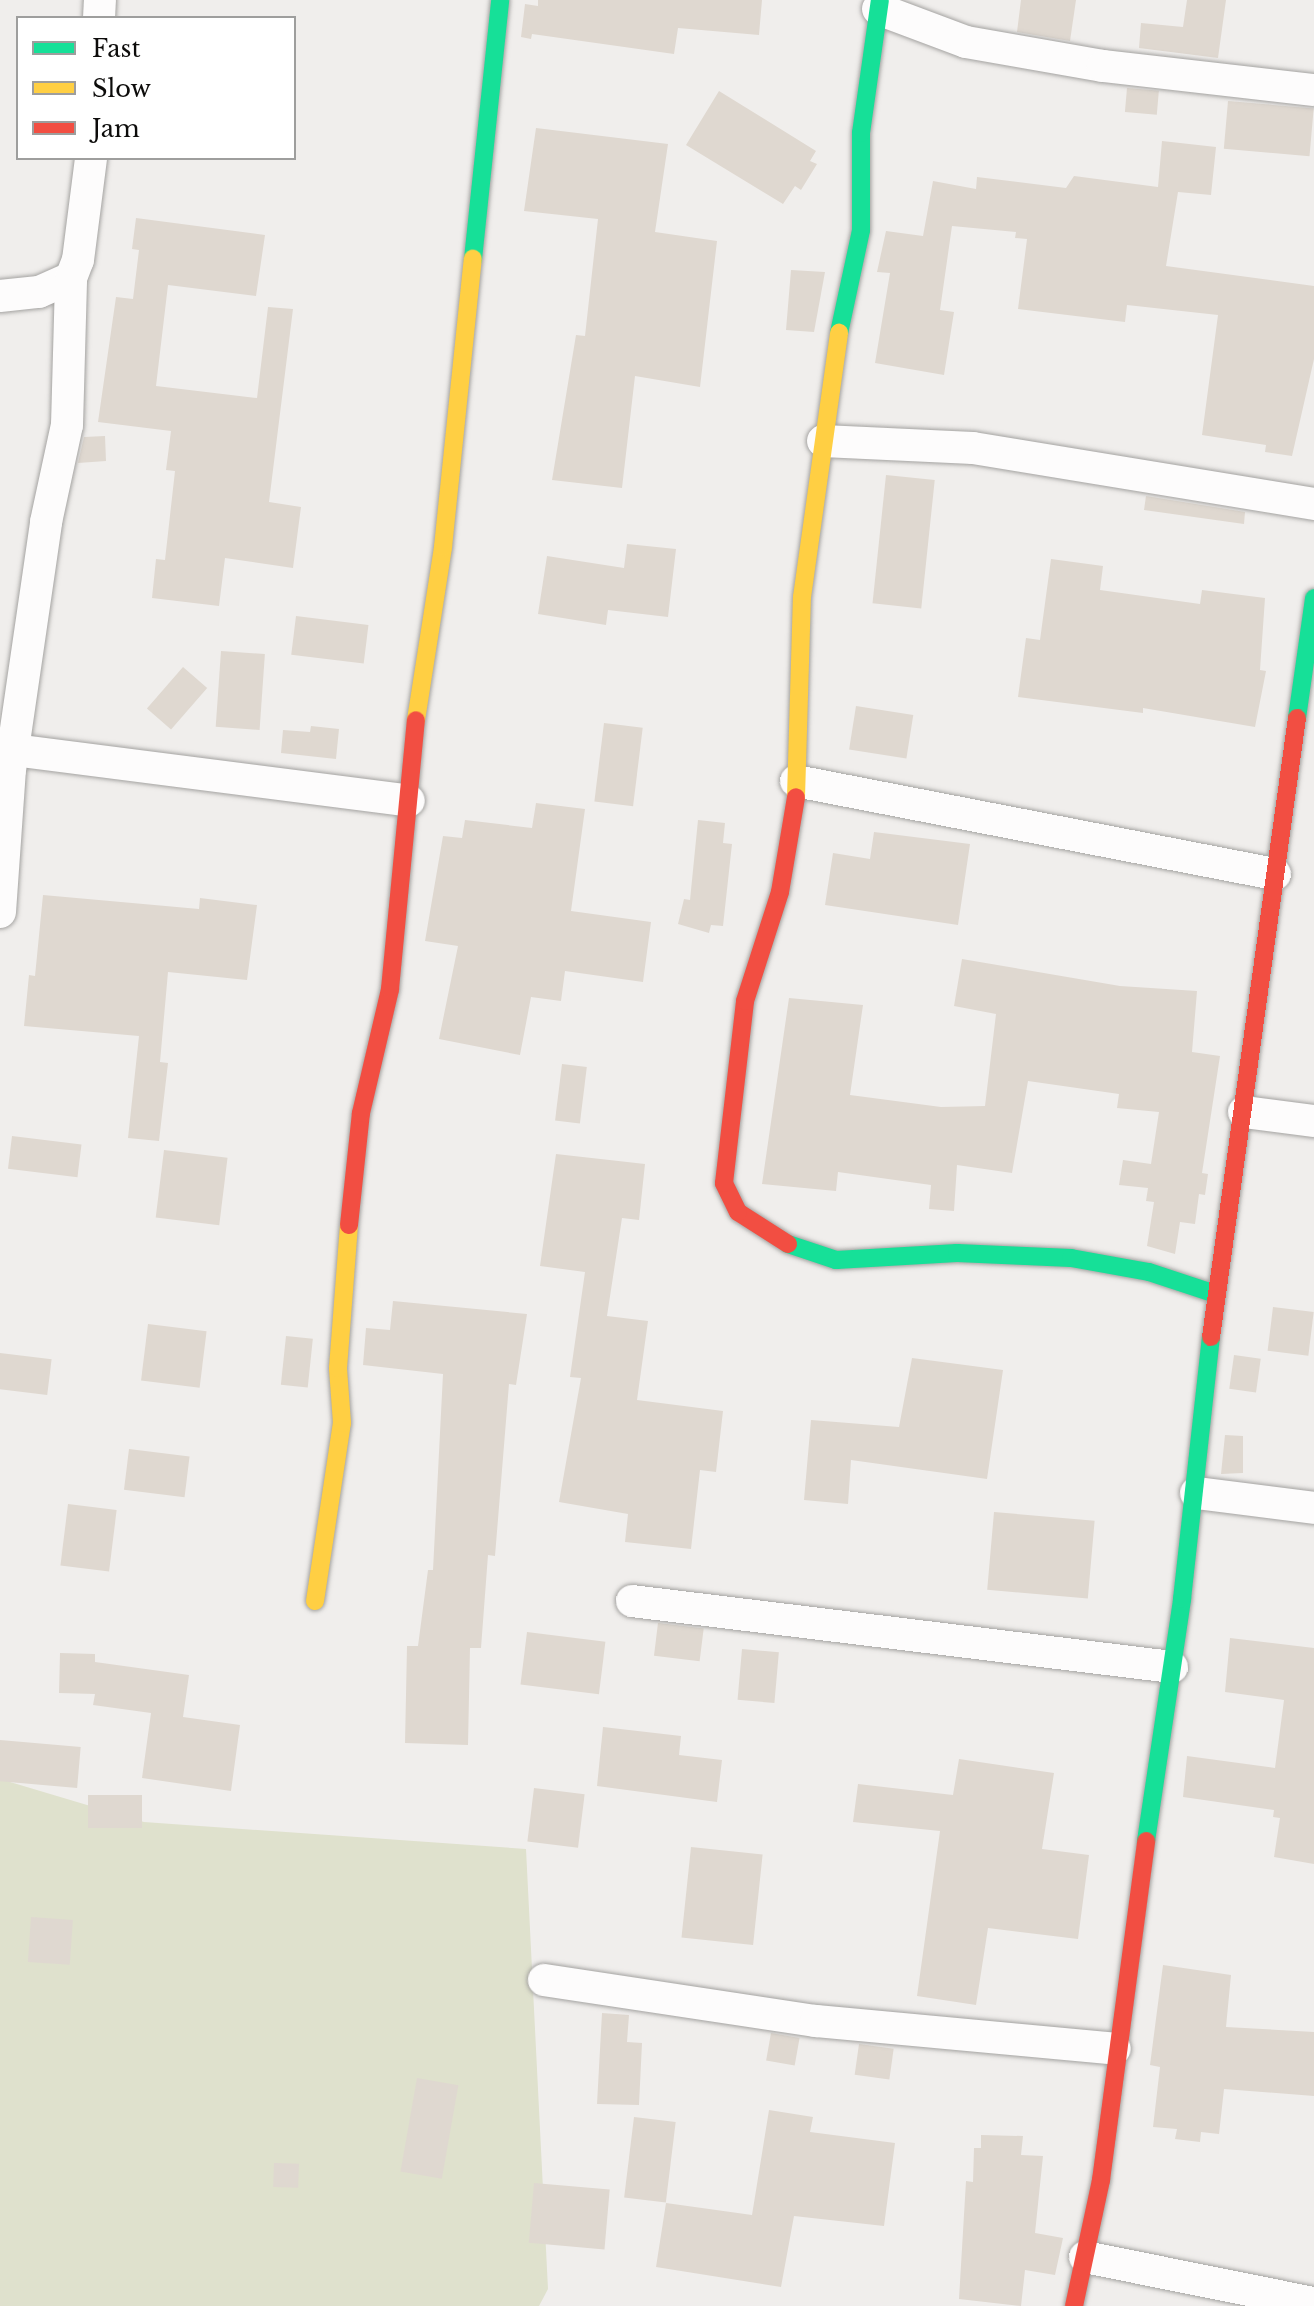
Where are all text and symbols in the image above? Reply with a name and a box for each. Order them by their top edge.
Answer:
legend [16,16,296,160]
text: Fast [92,34,140,63]
text: Slow [92,74,151,103]
text: Jam [92,114,140,143]

